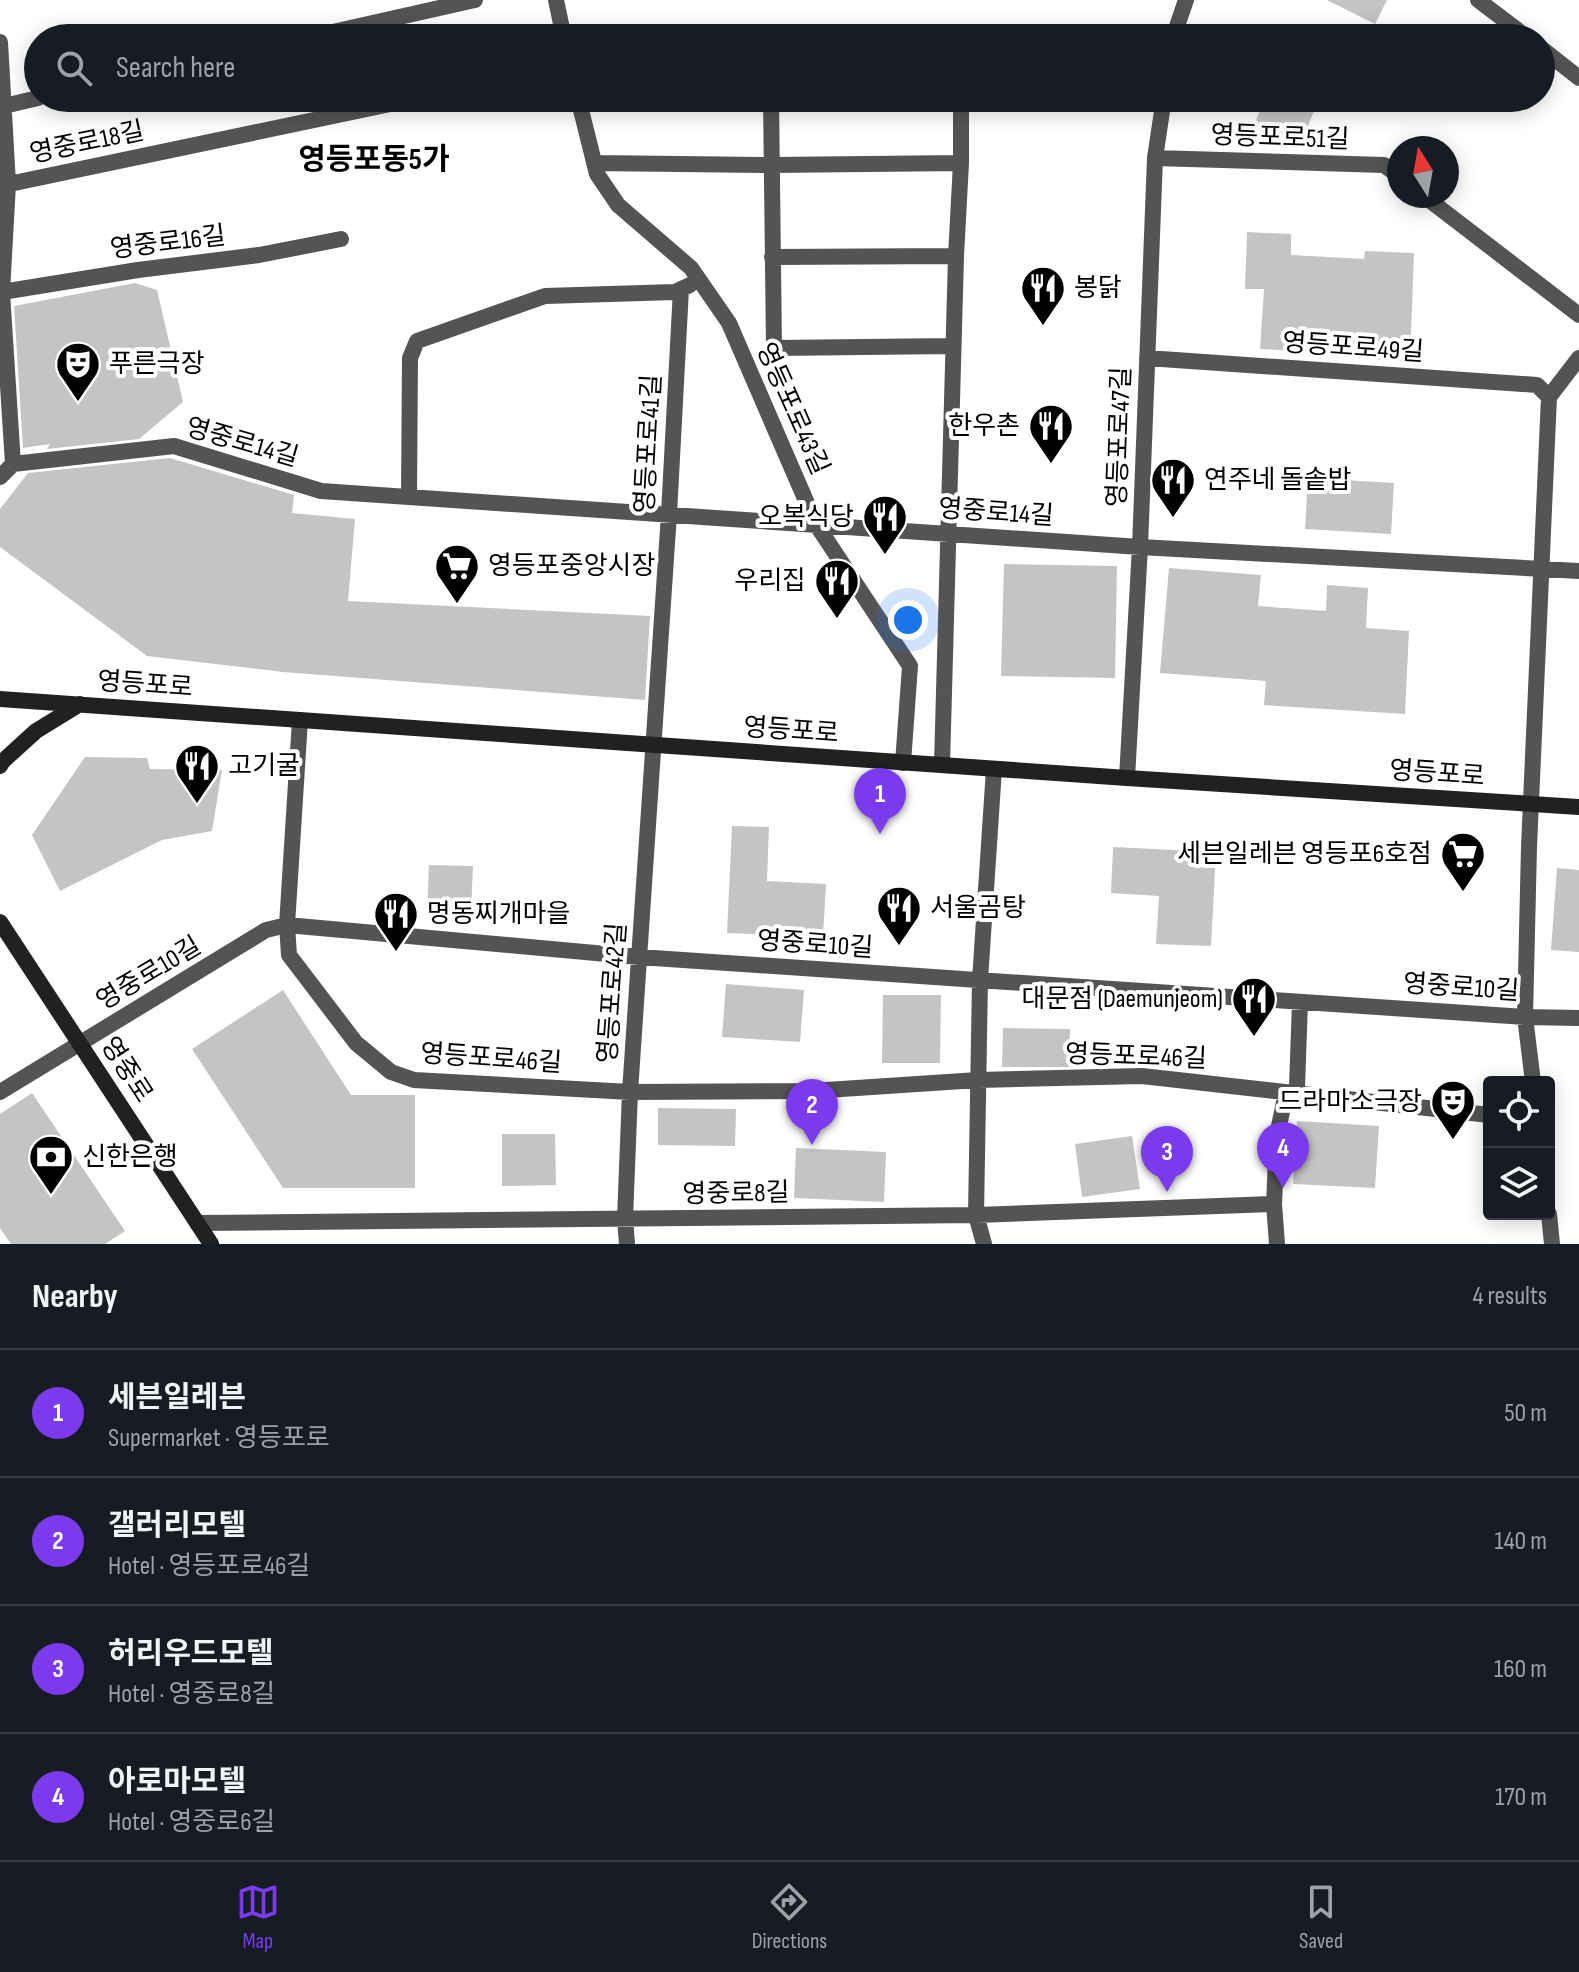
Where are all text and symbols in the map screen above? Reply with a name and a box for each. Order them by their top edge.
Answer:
search box [24,24,1555,112]
icon: search [52,46,96,90]
text: Search here [116,50,235,86]
street label: 영중로18길 [27,116,147,170]
street label: 영등포로51길 [1210,120,1350,156]
north arrow [1387,136,1459,208]
district label: 영등포동5가 [298,142,450,178]
street label: 영중로16길 [108,221,228,265]
restaurant icon: 봉닭 [1019,264,1067,327]
place label: 봉닭 [1074,273,1122,304]
street label: 영등포로49길 [1281,328,1425,368]
street label: 영등포로43길 [749,338,835,480]
theatre icon: 푸른극장 [54,340,102,403]
place label: 푸른극장 [109,349,205,380]
street label: 영등포로47길 [1102,366,1138,508]
street label: 영등포로41길 [630,373,668,515]
restaurant icon: 한우촌 [1027,402,1075,465]
place label: 한우촌 [948,411,1020,442]
street label: 영중로14길 [182,412,302,474]
restaurant icon: 연주네 돌솥밥 [1149,456,1197,519]
place label: 연주네 돌솥밥 [1204,465,1352,496]
restaurant icon: 오복식당 [861,493,909,556]
street label: 영중로14길 [937,494,1055,532]
place label: 오복식당 [758,502,854,533]
supermarket icon: 영등포중앙시장 [433,542,481,605]
place label: 영등포중앙시장 [488,551,655,582]
restaurant icon: 우리집 [813,557,861,620]
place label: 우리집 [734,566,806,597]
your location [888,600,928,640]
street label: 영등포로 [96,666,194,704]
street label: 영등포로 [742,712,840,750]
restaurant icon: 고기굴 [173,742,221,805]
place label: 고기굴 [228,751,300,782]
street label: 영등포로 [1388,755,1486,793]
pin: 1 [854,768,906,834]
supermarket icon: 세븐일레븐 영등포6호점 [1439,830,1487,893]
place label: 세븐일레븐 영등포6호점 [1177,839,1432,870]
restaurant icon: 서울곰탕 [875,884,923,947]
restaurant icon: 명동찌개마을 [372,890,420,953]
place label: 서울곰탕 [930,893,1026,924]
place label: 명동찌개마을 [427,899,571,930]
street label: 영등포로42길 [593,921,633,1065]
street label: 영중로10길 [756,925,874,965]
street label: 영중로10길 [91,931,207,1017]
street label: 영중로10길 [1402,968,1520,1008]
restaurant icon: 대문점 (Daemunjeom) [1230,975,1278,1038]
place label: 대문점 (Daemunjeom) [1021,984,1223,1015]
street label: 영중로 [93,1031,159,1109]
street label: 영등포로46길 [419,1039,563,1079]
street label: 영등포로46길 [1065,1039,1207,1075]
map controls [1483,1076,1555,1220]
button: locate [1483,1076,1555,1148]
theatre icon: 드라마소극장 [1429,1078,1477,1141]
pin: 2 [786,1079,838,1145]
place label: 드라마소극장 [1278,1087,1422,1118]
pin: 4 [1257,1122,1309,1188]
pin: 3 [1141,1126,1193,1192]
bank icon: 신한은행 [27,1133,75,1196]
place label: 신한은행 [82,1142,178,1173]
button: layers [1483,1148,1555,1220]
street label: 영중로8길 [682,1178,790,1210]
text: Nearby [32,1276,118,1317]
text: 4 results [1472,1281,1547,1312]
text: 세븐일레븐 [108,1380,246,1416]
text: 1 [53,1398,63,1429]
text: 50 m [1504,1398,1547,1429]
text: Supermarket · 영등포로 [108,1423,330,1454]
text: 갤러리모텔 [108,1508,246,1544]
text: 2 [52,1526,64,1557]
text: 140 m [1495,1526,1547,1557]
text: Hotel · 영등포로46길 [108,1551,310,1582]
text: 허리우드모텔 [108,1636,274,1672]
text: 3 [52,1654,64,1685]
text: 160 m [1494,1654,1547,1685]
text: Hotel · 영중로8길 [108,1679,276,1710]
text: 아로마모텔 [108,1764,246,1800]
text: 4 [52,1782,64,1813]
text: 170 m [1495,1782,1547,1813]
text: Hotel · 영중로6길 [108,1807,276,1838]
tab: Map [236,1880,280,1955]
tab: Directions [752,1880,827,1955]
tab: Saved [1299,1880,1343,1955]

